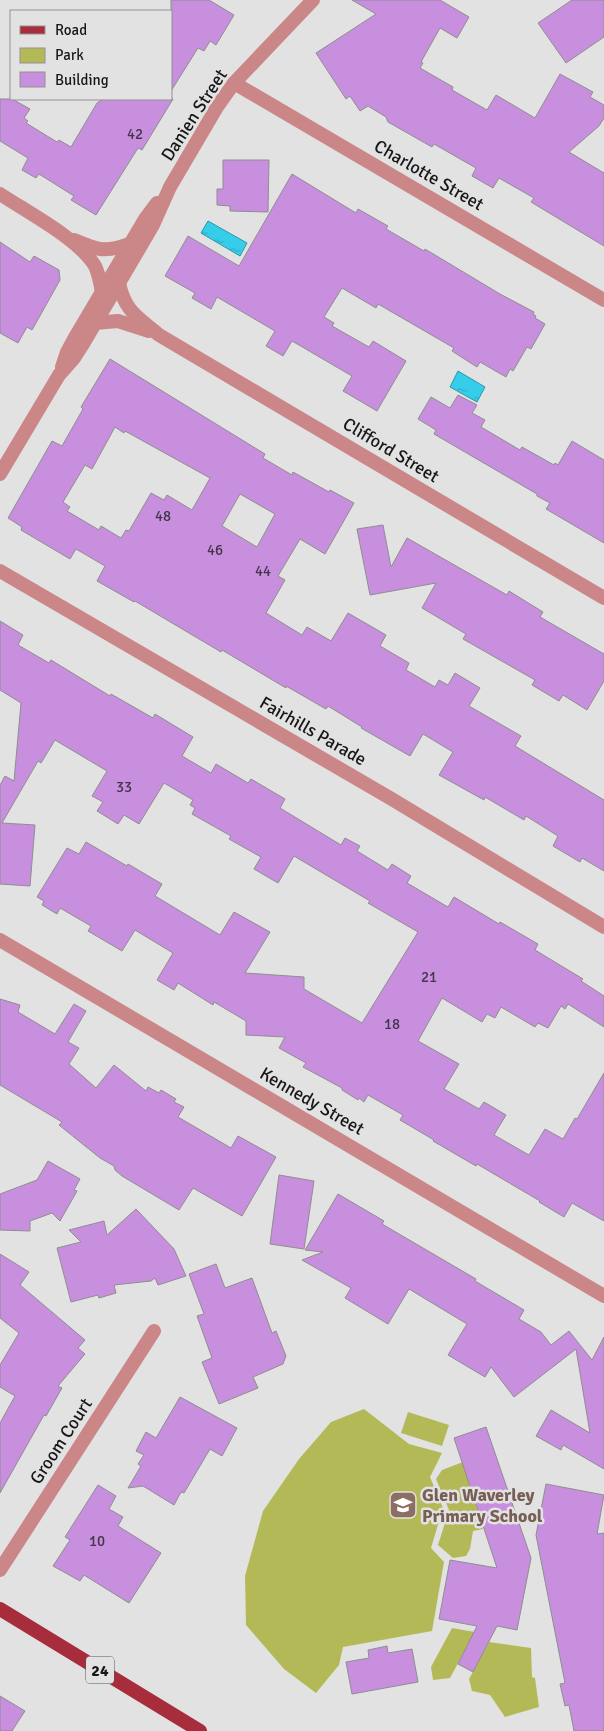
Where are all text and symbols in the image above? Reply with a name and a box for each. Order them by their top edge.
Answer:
legend [10,10,172,100]
text: Road [55,21,87,39]
text: Park [55,46,84,64]
street label: Danien Street [156,65,232,165]
text: Building [55,71,109,89]
house number: 42 [127,125,143,143]
street label: Charlotte Street [370,135,488,215]
street label: Clifford Street [339,413,443,487]
house number: 48 [155,507,171,525]
house number: 46 [207,541,223,559]
house number: 44 [255,562,271,580]
street label: Fairhills Parade [256,692,370,770]
house number: 33 [116,778,132,796]
house number: 21 [421,968,437,986]
house number: 18 [384,1015,400,1033]
street label: Kennedy Street [256,1062,368,1140]
street label: Groom Court [25,1394,97,1488]
place label: Glen Waverley Primary School [422,1484,543,1527]
school or university icon: Glen Waverley Primary School [388,1490,418,1520]
house number: 10 [89,1532,105,1550]
road number: 24 [86,1656,114,1684]

